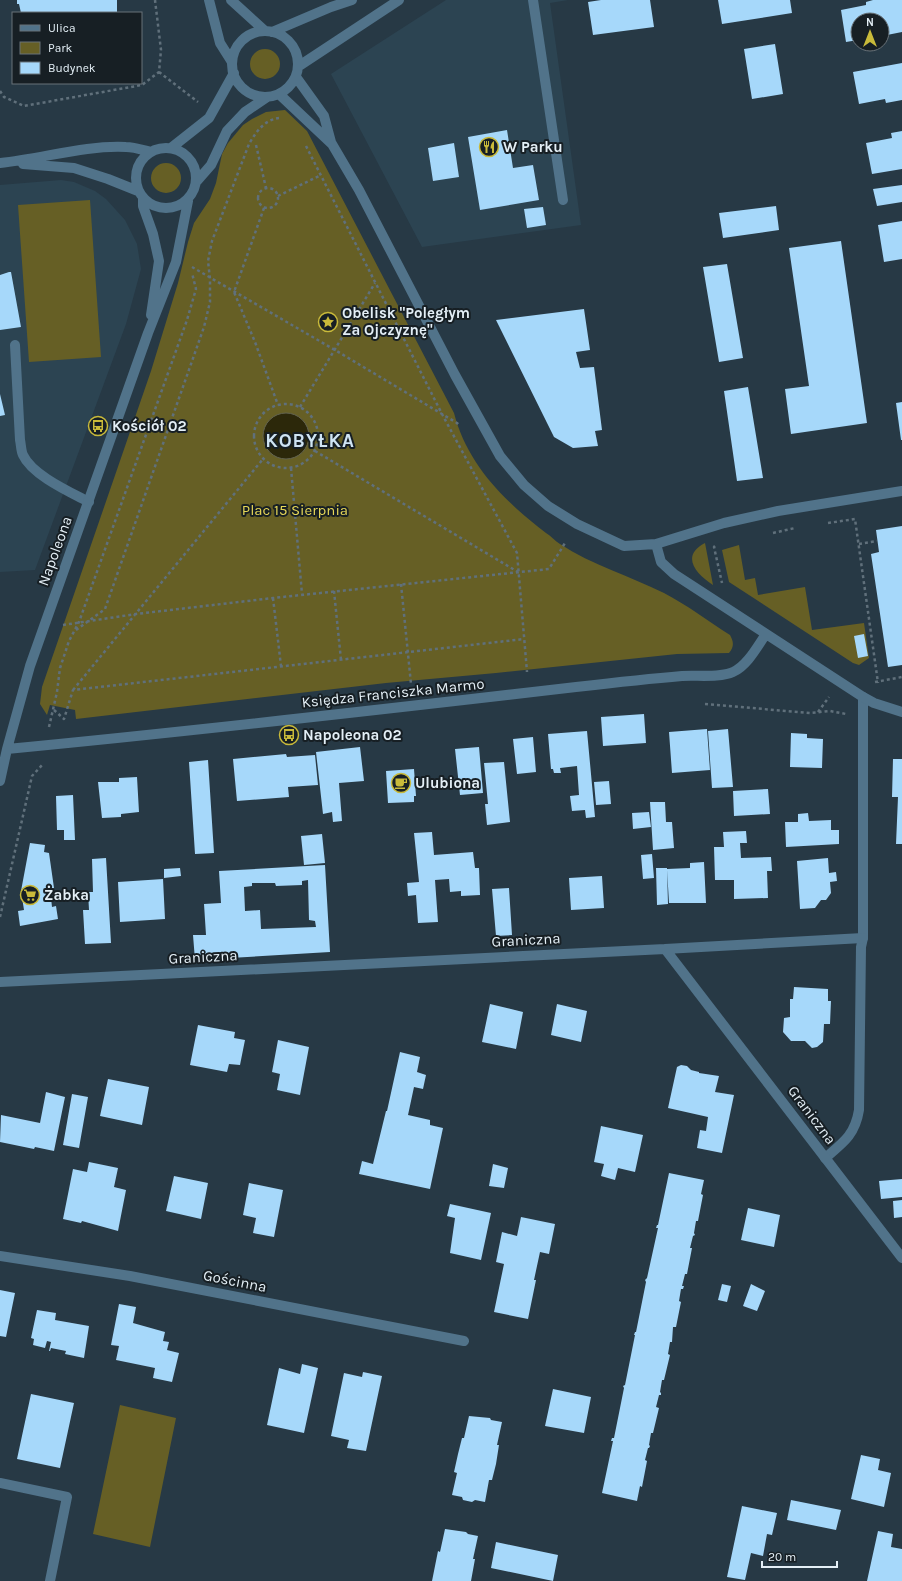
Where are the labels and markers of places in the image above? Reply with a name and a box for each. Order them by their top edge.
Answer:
restaurant icon: W Parku [478,136,500,158]
place label: W Parku [503,138,563,156]
place label: Obelisk "Poległym Za Ojczyznę" [342,304,470,339]
place icon: Obelisk "Poległym Za Ojczyznę" [317,311,339,333]
bus stop icon: Kościół 02 [87,415,109,437]
place label: Kościół 02 [112,417,187,435]
bus stop icon: Napoleona 02 [278,724,300,746]
place label: Napoleona 02 [303,726,402,744]
cafe icon: Ulubiona [390,772,412,794]
place label: Ulubiona [415,774,480,792]
supermarket icon: Żabka [19,884,41,906]
place label: Żabka [44,885,89,904]

